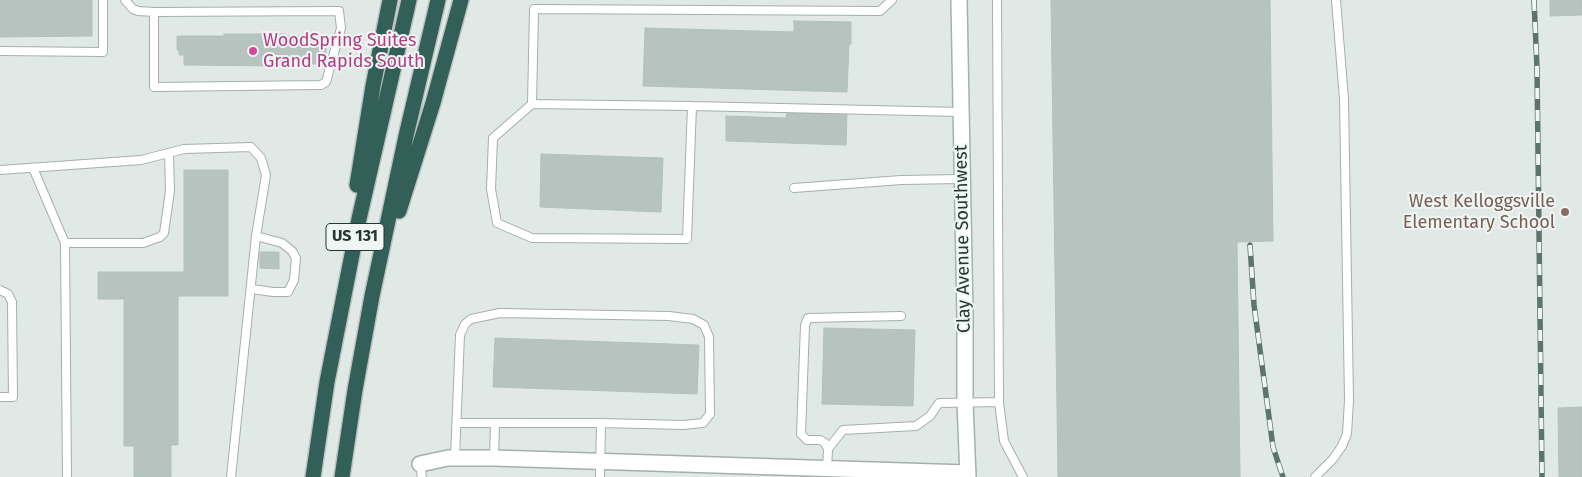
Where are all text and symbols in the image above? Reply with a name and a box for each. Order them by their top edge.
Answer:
place label: WoodSpring Suites Grand Rapids South [263,30,425,72]
marker: WoodSpring Suites Grand Rapids South [247,45,259,57]
street label: Clay Avenue Southwest [951,145,975,333]
place label: West Kelloggsville Elementary School [1403,191,1555,233]
marker: West Kelloggsville Elementary School [1559,206,1571,218]
road number: US 131 [326,223,384,250]

